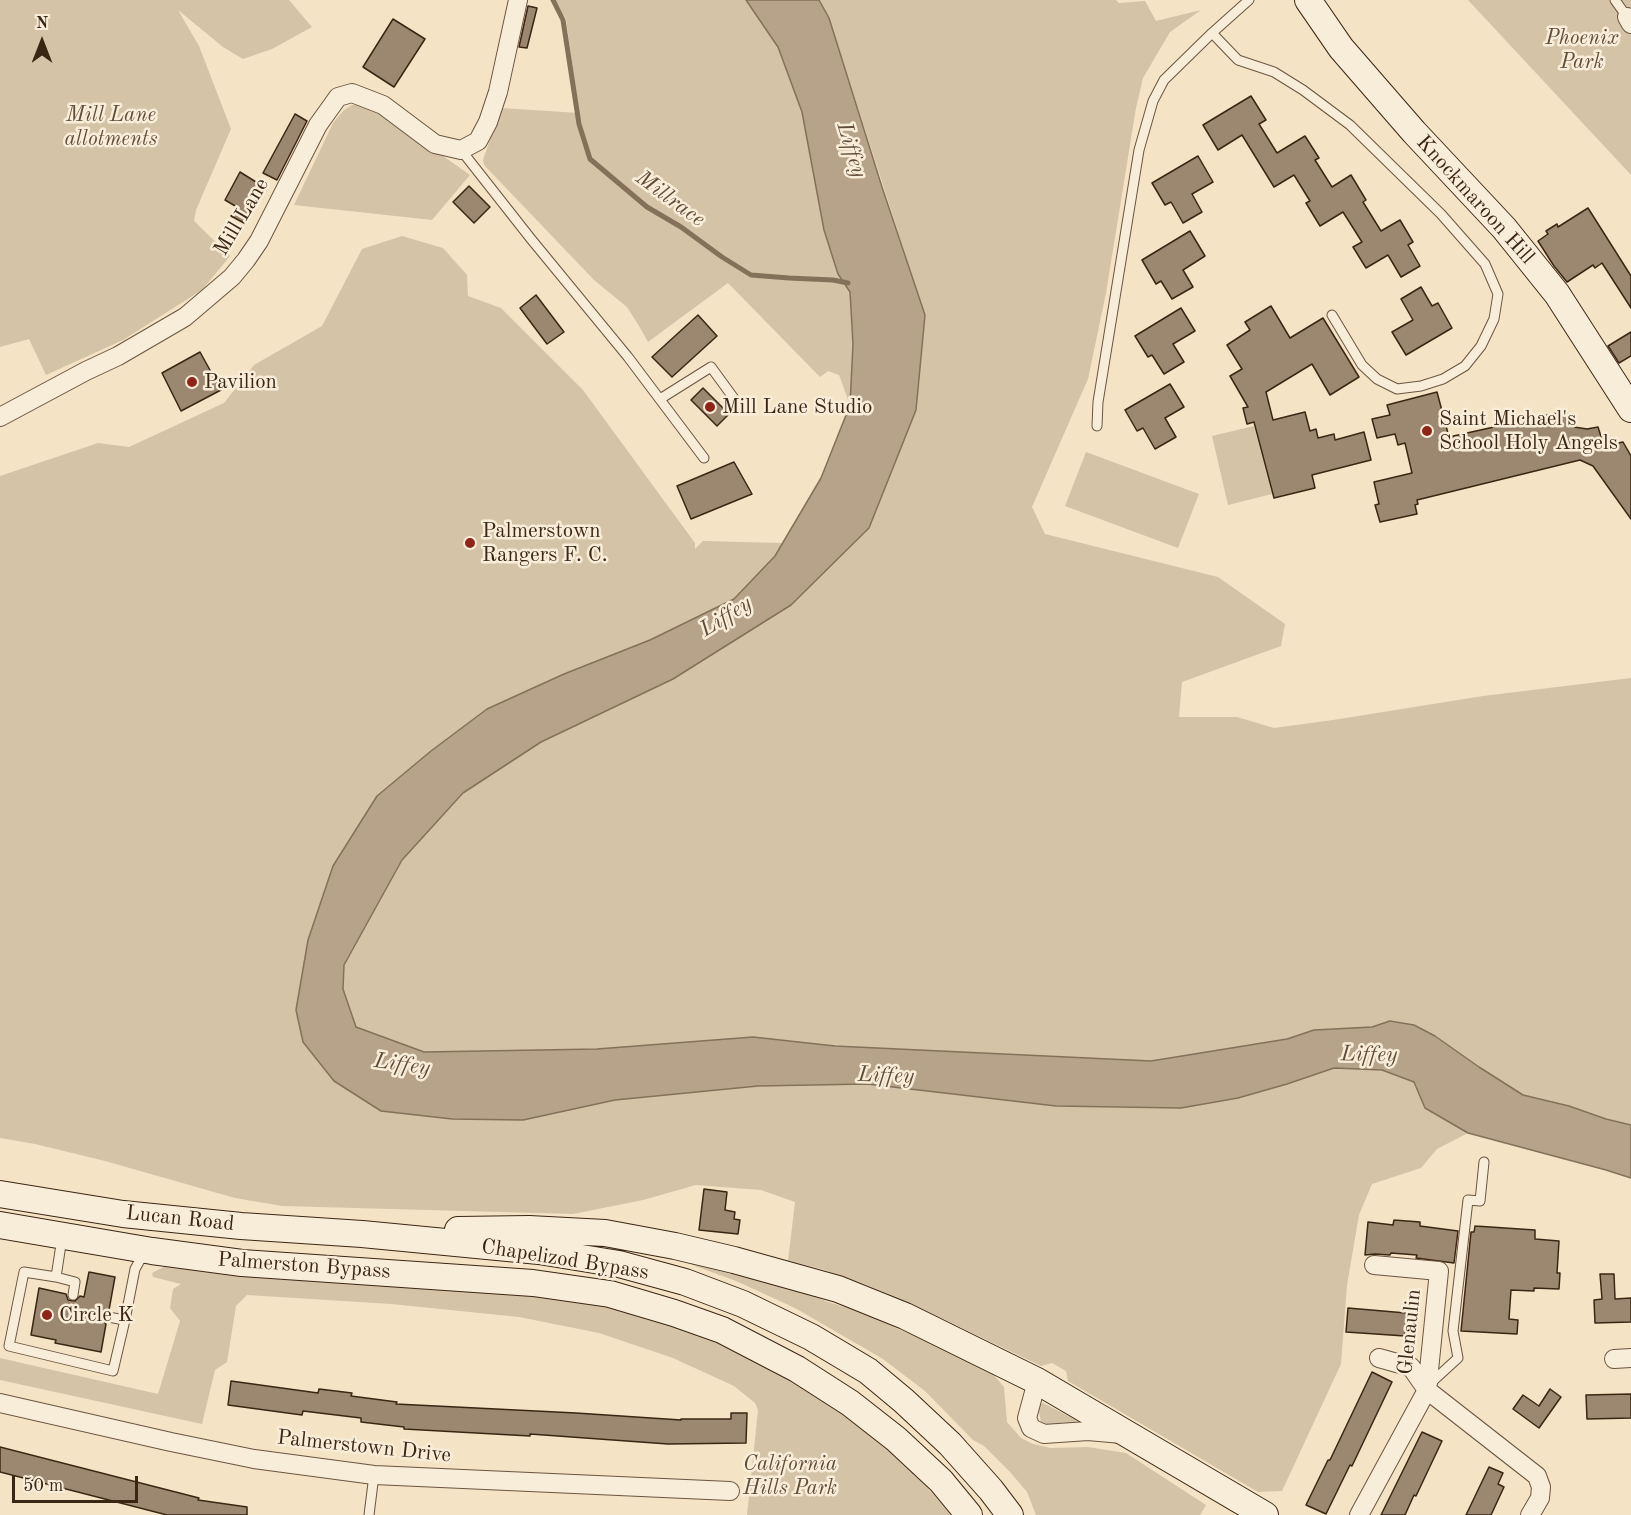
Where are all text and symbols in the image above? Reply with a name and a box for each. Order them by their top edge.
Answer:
north arrow [12,12,72,72]
text: N [36,16,48,32]
park label: Phoenix Park [1545,25,1619,75]
park label: Mill Lane allotments [65,102,157,152]
water label: Liffey [830,119,872,181]
street label: Knockmaroon Hill [1410,130,1540,270]
water label: Millrace [630,165,710,233]
street label: Mill Lane [209,174,275,260]
place label: Pavilion [204,369,277,395]
marker: Pavilion [185,375,199,389]
place label: Mill Lane Studio [722,394,872,420]
marker: Mill Lane Studio [703,400,717,414]
place label: Saint Michael's School Holy Angels [1439,406,1618,456]
marker: Saint Michael's School Holy Angels [1420,424,1434,438]
place label: Palmerstown Rangers F. C. [482,518,608,568]
marker: Palmerstown Rangers F. C. [463,536,477,550]
water label: Liffey [695,591,757,643]
water label: Liffey [1340,1041,1398,1069]
water label: Liffey [372,1048,432,1082]
water label: Liffey [857,1062,915,1090]
street label: Lucan Road [125,1201,235,1237]
street label: Chapelizod Bypass [479,1234,651,1286]
street label: Palmerston Bypass [217,1247,391,1285]
street label: Glenaulin [1393,1288,1427,1376]
place label: Circle K [59,1302,134,1328]
marker: Circle K [40,1308,54,1322]
street label: Palmerstown Drive [276,1425,452,1469]
park label: California Hills Park [743,1451,837,1501]
scale bar [15,1464,141,1502]
text: 50 m [23,1477,63,1495]

